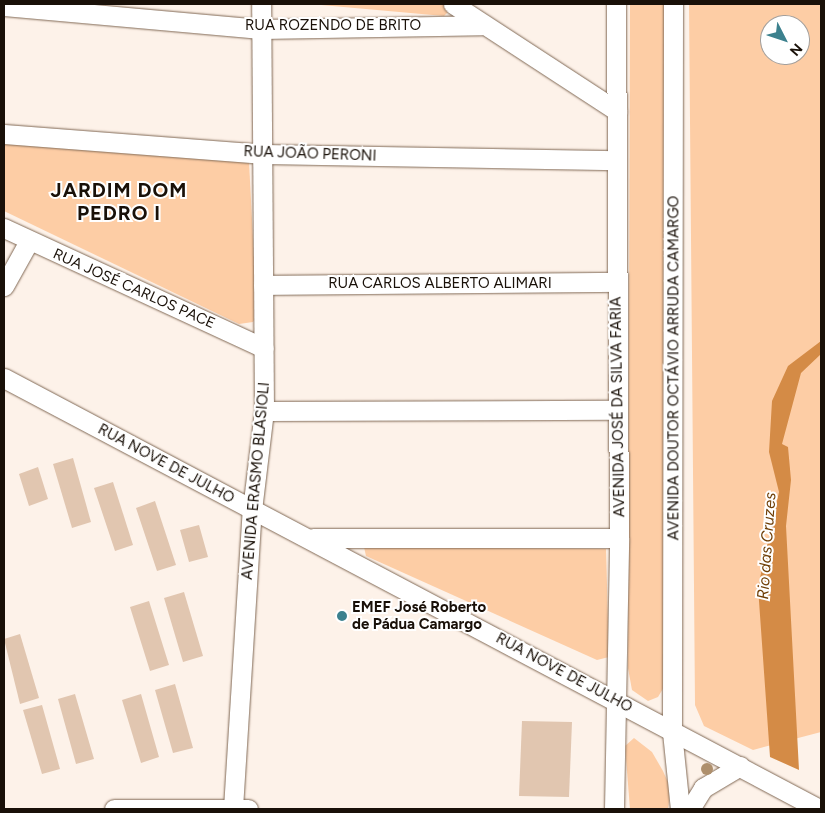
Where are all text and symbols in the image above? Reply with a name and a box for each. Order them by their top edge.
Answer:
north arrow [760,15,810,65]
street label: RUA ROZENDO DE BRITO [245,17,421,35]
text: N [786,40,806,59]
street label: RUA JOÃO PERONI [243,143,377,165]
district label: JARDIM DOM PEDRO I [49,178,189,225]
street label: AVENIDA DOUTOR OCTÁVIO ARRUDA CAMARGO [665,196,683,540]
street label: RUA JOSÉ CARLOS PACE [50,245,218,333]
street label: RUA CARLOS ALBERTO ALIMARI [328,275,552,293]
street label: AVENIDA JOSÉ DA SILVA FARIA [607,297,629,517]
street label: AVENIDA ERASMO BLASIOLI [238,381,274,581]
street label: RUA NOVE DE JULHO [95,420,237,508]
water label: Rio das Cruzes [754,492,780,600]
place label: EMEF José Roberto de Pádua Camargo [352,598,486,633]
marker: EMEF José Roberto de Pádua Camargo [336,610,348,622]
street label: RUA NOVE DE JULHO [493,629,635,717]

